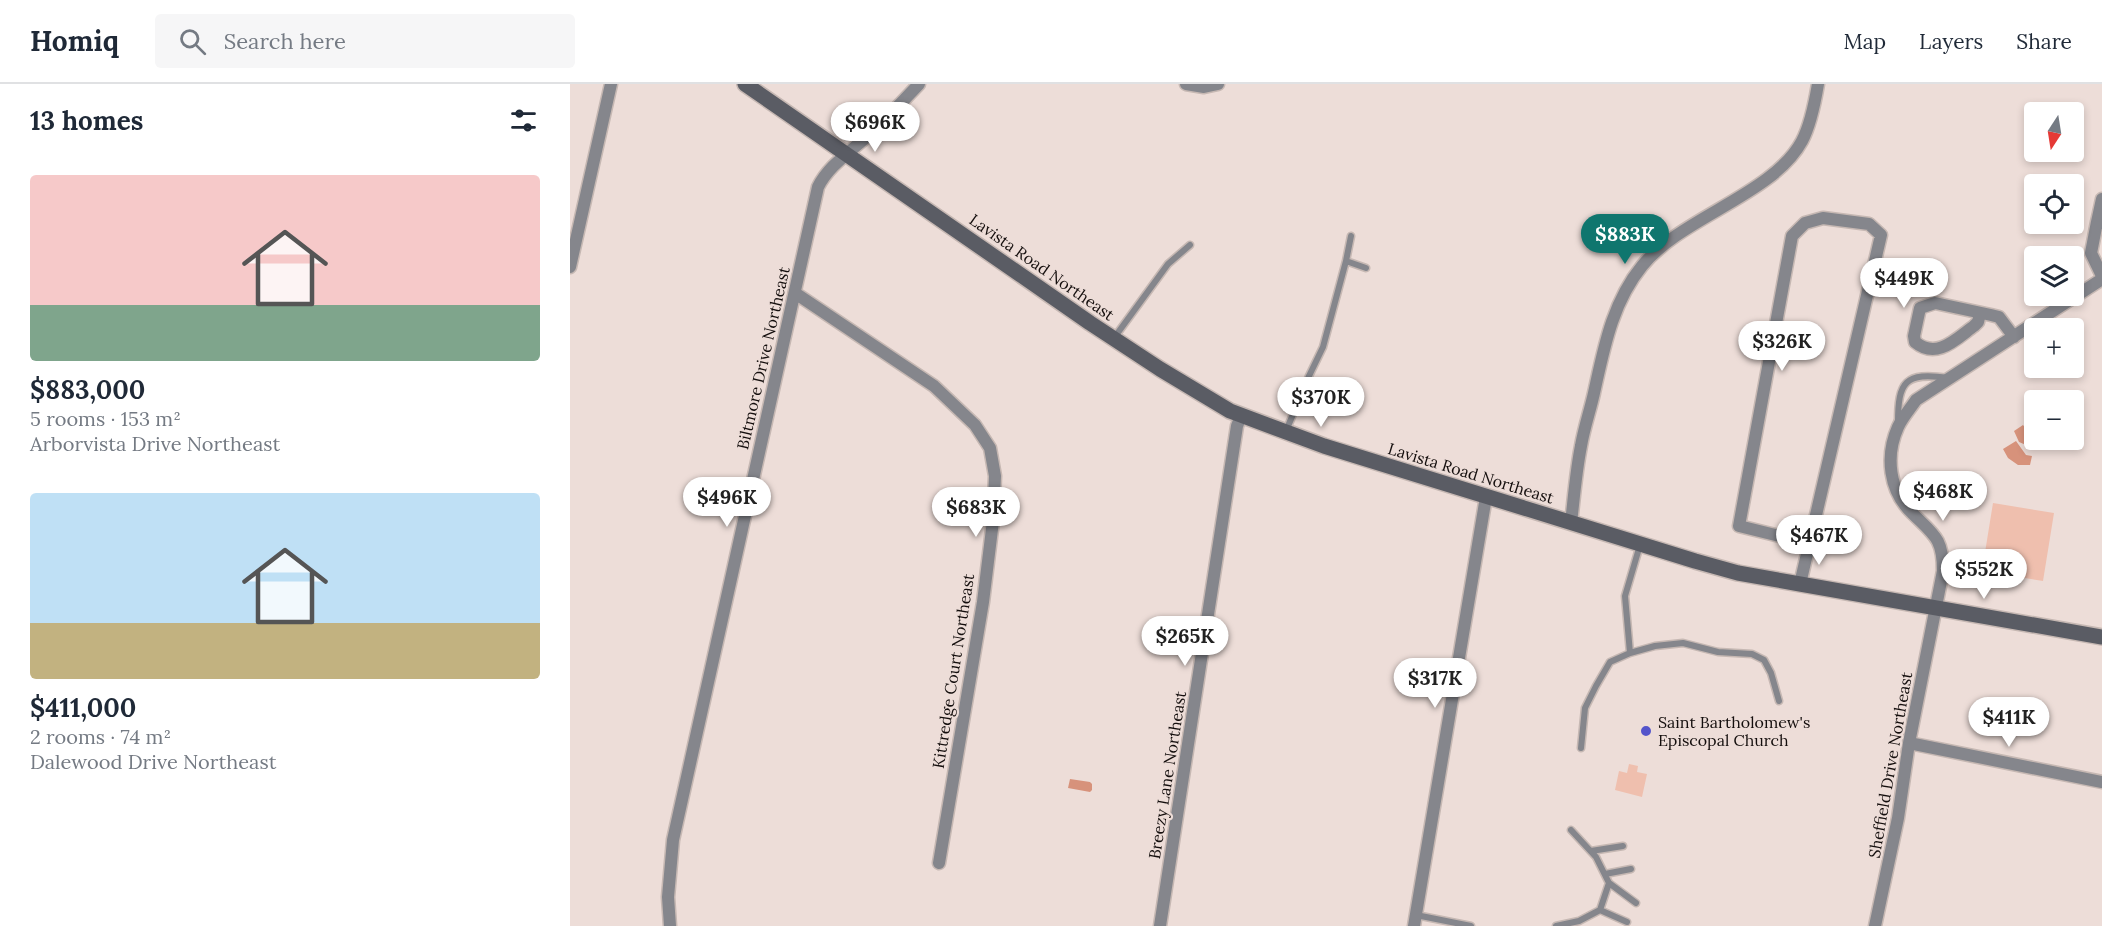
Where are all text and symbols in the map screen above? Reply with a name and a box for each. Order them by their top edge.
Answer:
search box [155,14,575,68]
text: Homiq [30,23,119,59]
icon: search [176,25,209,58]
text: Search here [224,27,346,55]
text: Map [1843,28,1886,55]
text: Layers [1919,28,1983,55]
text: Share [2016,28,2072,55]
pin: $696K [833,102,917,153]
north arrow [2024,102,2084,162]
map controls [2024,102,2084,450]
text: 13 homes [30,104,143,137]
icon: filters [507,104,540,137]
text: $696K [845,109,905,134]
button: locate [2024,174,2084,234]
street label: Lavista Road Northeast [966,209,1119,325]
icon: home [231,214,339,322]
pin: $883K [1583,214,1667,265]
text: $883K [1595,221,1655,246]
button: layers [2024,246,2084,306]
pin: $449K [1862,258,1946,309]
street label: Biltmore Drive Northeast [732,264,794,451]
text: $449K [1874,265,1934,290]
button: + [2024,318,2084,378]
pin: $326K [1740,321,1824,372]
text: $326K [1752,328,1812,353]
text: $883,000 [30,373,145,406]
pin: $370K [1279,377,1363,428]
text: $370K [1291,384,1351,409]
button: − [2024,390,2084,450]
text: 5 rooms · 153 m² [30,406,181,431]
text: Arborvista Drive Northeast [30,431,280,456]
street label: Lavista Road Northeast [1386,438,1557,508]
pin: $468K [1901,471,1985,522]
pin: $496K [685,477,769,528]
text: $468K [1913,478,1973,503]
text: $496K [697,484,757,509]
pin: $683K [934,487,1018,538]
text: $683K [946,494,1006,519]
pin: $467K [1777,515,1861,566]
text: $467K [1790,522,1848,547]
icon: home [231,532,339,640]
pin: $552K [1942,549,2026,600]
text: $552K [1955,556,2013,581]
street label: Kittredge Court Northeast [928,571,978,770]
pin: $265K [1143,616,1227,667]
text: $265K [1156,623,1214,648]
pin: $317K [1393,658,1477,709]
text: $317K [1408,665,1462,690]
street label: Sheffield Drive Northeast [1864,670,1916,860]
street label: Breezy Lane Northeast [1144,689,1190,860]
text: $411,000 [30,691,136,724]
pin: $411K [1967,697,2051,748]
text: $411K [1982,704,2036,729]
place label: Saint Bartholomew's Episcopal Church [1658,712,1810,750]
text: 2 rooms · 74 m² [30,724,171,749]
marker: Saint Bartholomew's Episcopal Church [1639,724,1653,738]
text: Dalewood Drive Northeast [30,749,276,774]

